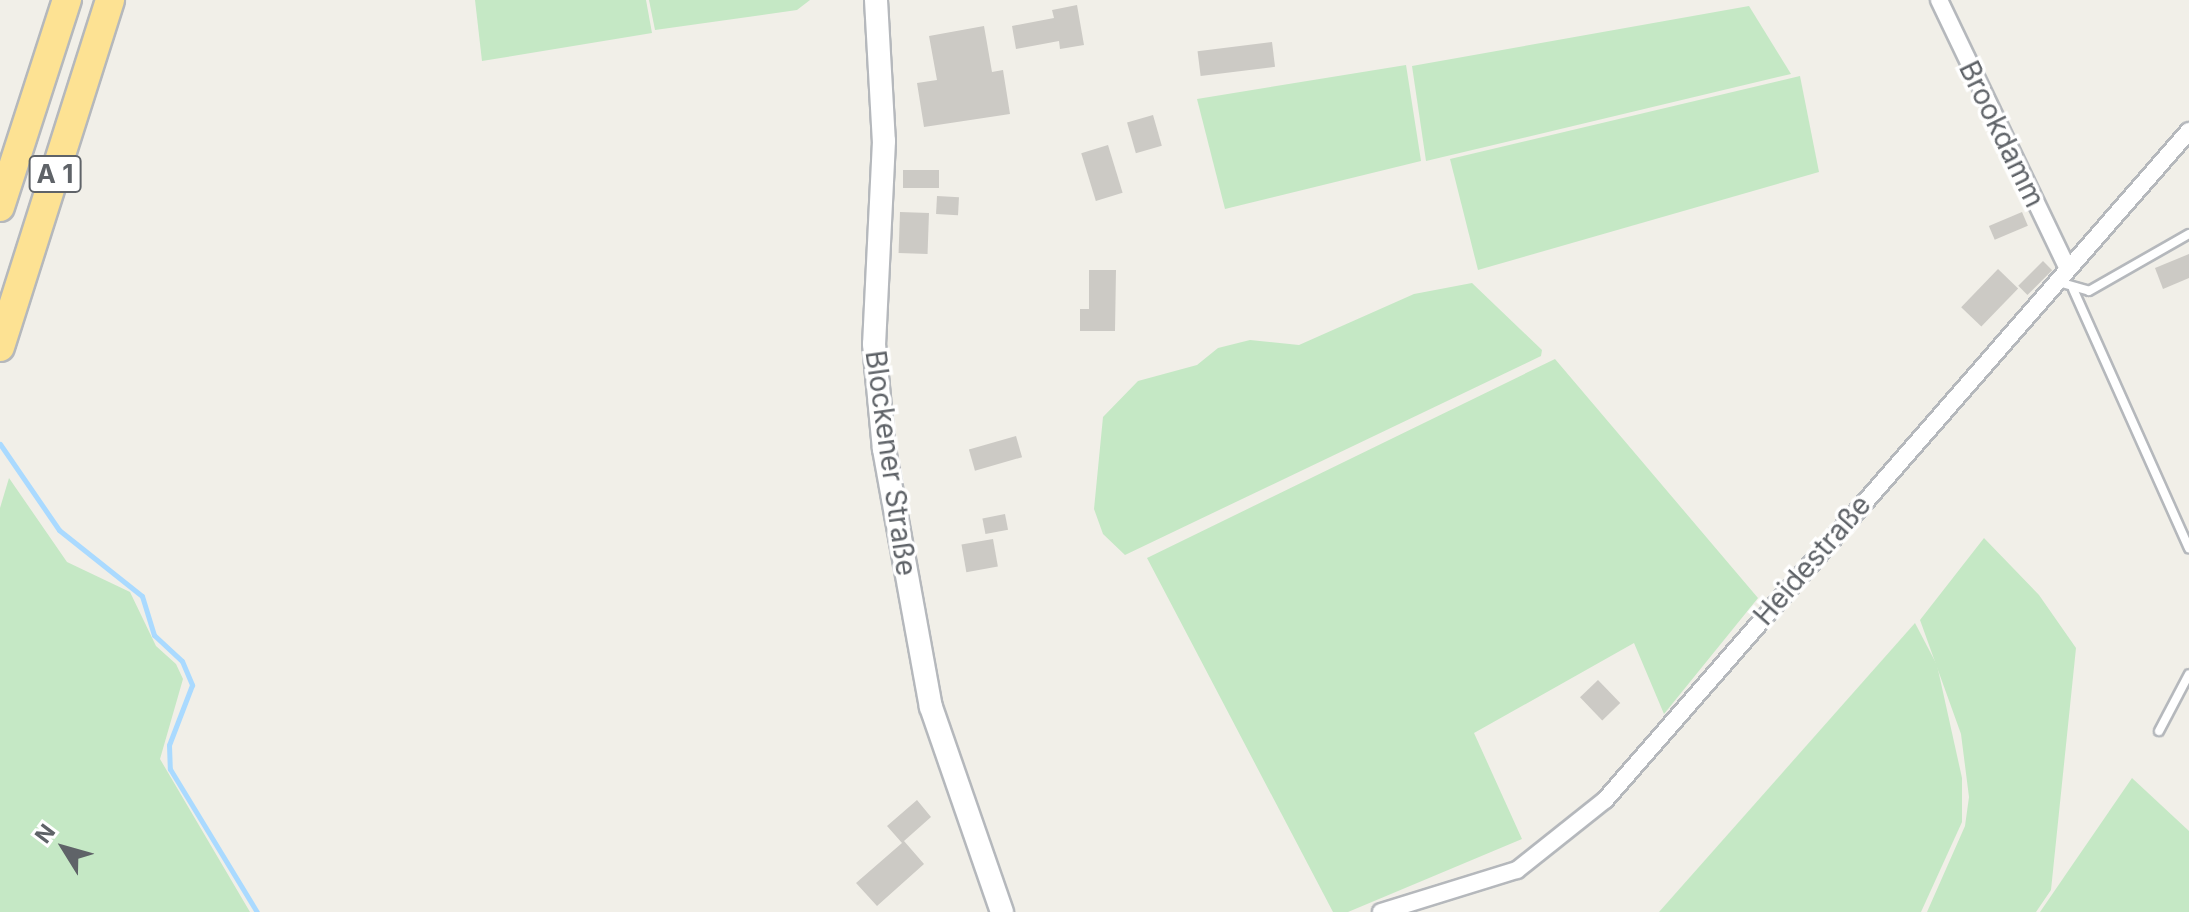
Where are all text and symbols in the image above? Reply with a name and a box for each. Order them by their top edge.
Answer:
street label: Brookdamm [1952,55,2052,213]
road number: A 1 [27,152,83,196]
street label: Blockener Straße [859,348,923,578]
street label: Heidestraße [1746,488,1878,632]
north arrow [24,808,104,888]
text: N [29,819,60,848]

